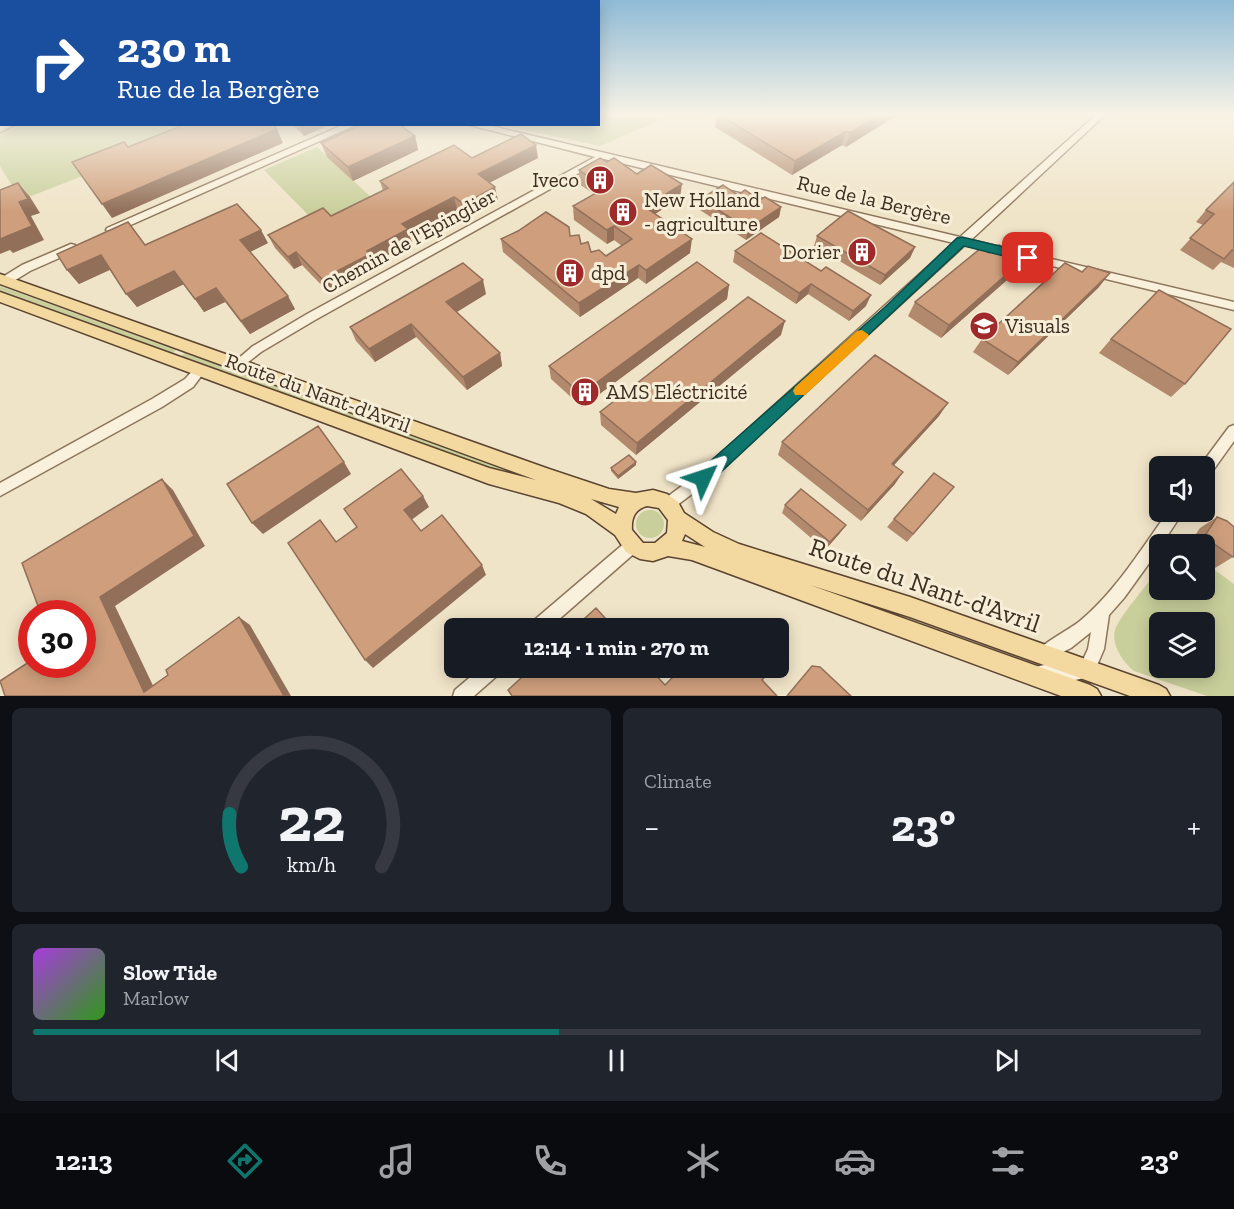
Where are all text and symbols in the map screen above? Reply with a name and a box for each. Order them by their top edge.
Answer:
text: 230 m [117,22,231,73]
icon: right [18,24,96,102]
text: Rue de la Bergère [117,73,319,105]
building icon: Iveco [584,164,616,196]
place label: Iveco [532,167,579,192]
street label: Rue de la Bergère [795,170,954,229]
street label: Chemin de l'Epinglier [317,182,500,299]
place label: New Holland - agriculture [644,187,761,236]
building icon: New Holland - agriculture [607,196,639,228]
pin [1002,232,1053,283]
building icon: Dorier [846,236,878,268]
place label: Dorier [782,239,841,264]
icon: arrive [1011,241,1044,274]
building icon: dpd [554,257,586,289]
place label: dpd [591,260,626,285]
school or university icon: Visuals [968,310,1000,342]
place label: Visuals [1004,313,1070,338]
street label: Route du Nant-d'Avril [222,347,415,438]
building icon: AMS Eléctricité [569,376,601,408]
place label: AMS Eléctricité [606,379,747,404]
position arrow [671,446,735,510]
map controls [1149,456,1215,678]
button: sound [1149,456,1215,522]
street label: Route du Nant-d'Avril [805,530,1045,640]
button: search [1149,534,1215,600]
speed limit sign: 30 [18,600,96,678]
button: layers [1149,612,1215,678]
text: 12:14 · 1 min · 270 m [524,634,709,661]
text: Climate [644,769,712,793]
text: 22 [278,782,345,857]
text: 23° [891,799,956,853]
text: − [644,807,659,846]
text: + [1187,807,1201,846]
text: km/h [287,852,336,877]
text: Slow Tide [123,959,217,986]
text: Marlow [123,986,189,1010]
icon: previous [211,1044,244,1077]
icon: pause [600,1044,633,1077]
icon: next [990,1044,1023,1077]
icon: directions [224,1140,266,1182]
icon: music [376,1140,418,1182]
icon: phone [529,1140,571,1182]
icon: climate [682,1140,724,1182]
icon: car [834,1140,876,1182]
icon: filters [987,1140,1029,1182]
text: 12:13 [55,1145,113,1177]
text: 23° [1140,1145,1179,1177]

